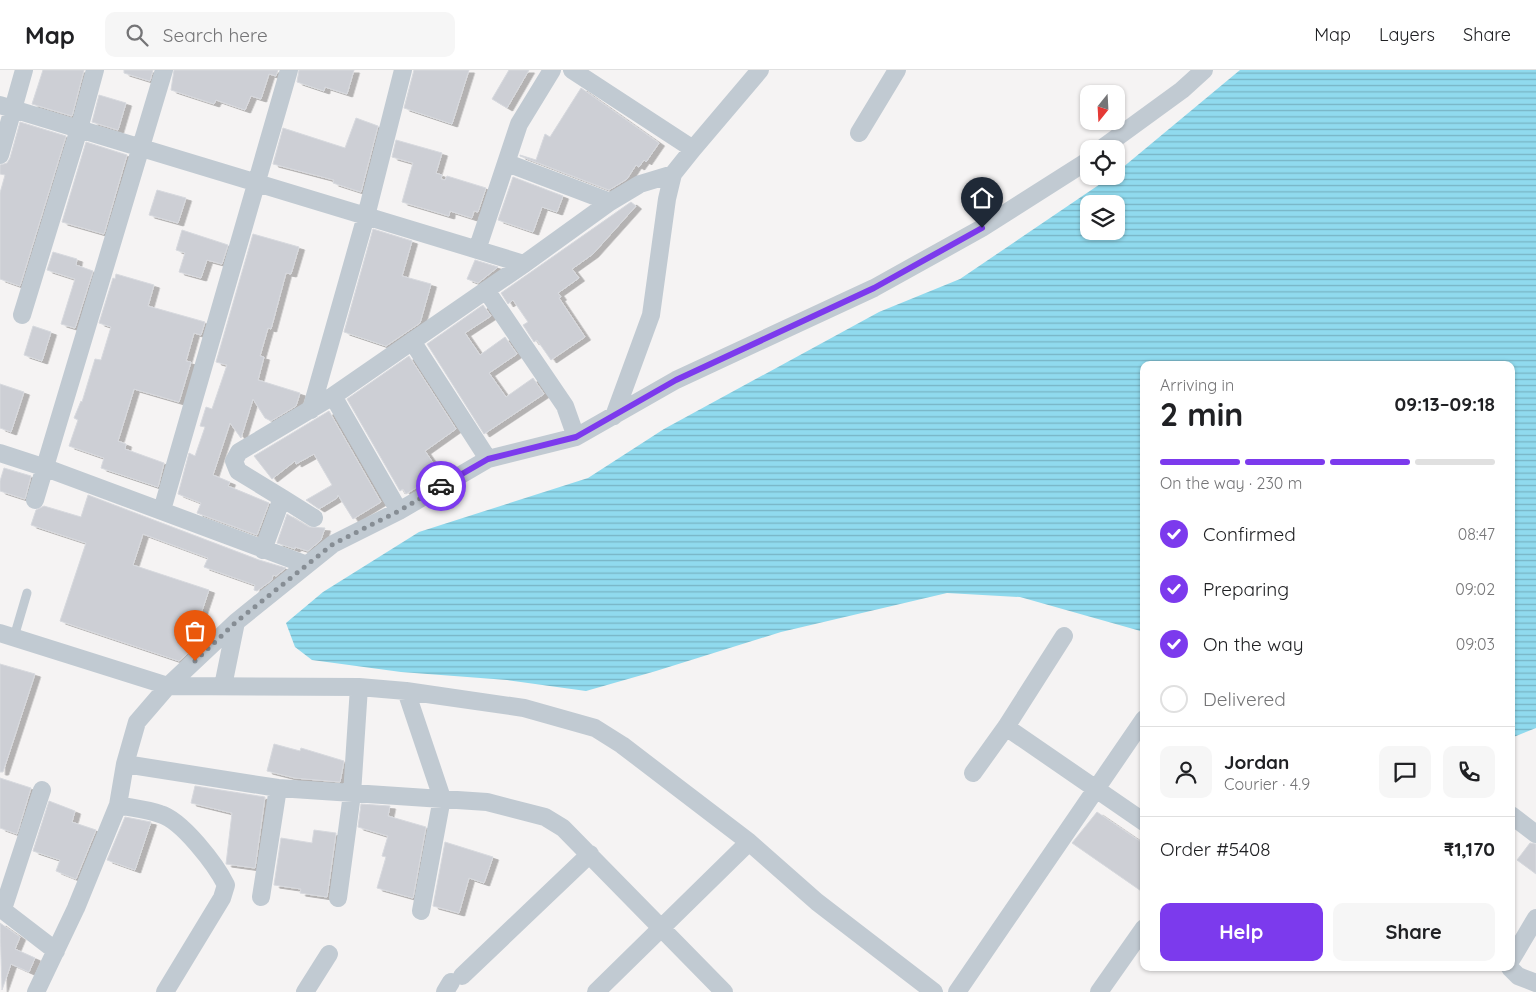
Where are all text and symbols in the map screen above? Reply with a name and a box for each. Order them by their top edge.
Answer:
search box [105,12,455,57]
text: Map [25,20,75,50]
icon: search [123,21,151,49]
text: Search here [163,23,268,47]
text: Map [1314,23,1351,46]
text: Layers [1379,23,1435,46]
text: Share [1463,23,1511,46]
north arrow [1080,85,1125,130]
map controls [1080,85,1125,240]
button: locate [1080,140,1125,185]
pin [961,177,1003,228]
icon: home [968,184,996,212]
button: layers [1080,195,1125,240]
text: Arriving in [1160,375,1234,395]
text: 09:13–09:18 [1395,392,1495,416]
text: 2 min [1160,394,1243,434]
courier [416,461,466,511]
icon: car [427,472,455,500]
text: On the way · 230 m [1160,473,1302,493]
icon: check [1160,520,1188,548]
text: Confirmed [1203,522,1296,546]
text: 08:47 [1458,524,1495,544]
icon: check [1160,575,1188,603]
text: Preparing [1203,577,1289,601]
text: 09:02 [1455,579,1495,599]
pin [174,610,216,661]
icon: bag [181,617,209,645]
icon: check [1160,630,1188,658]
text: On the way [1203,632,1304,656]
text: 09:03 [1456,634,1495,654]
text: Delivered [1203,687,1286,711]
button: person [1160,746,1212,798]
button: chat [1379,746,1431,798]
button: phone [1443,746,1495,798]
text: Jordan [1224,750,1289,774]
text: Courier · 4.9 [1224,774,1310,794]
text: Order #5408 [1160,837,1271,861]
text: ₹1,170 [1444,837,1495,861]
button: Help [1160,903,1323,961]
button: Share [1333,903,1495,961]

